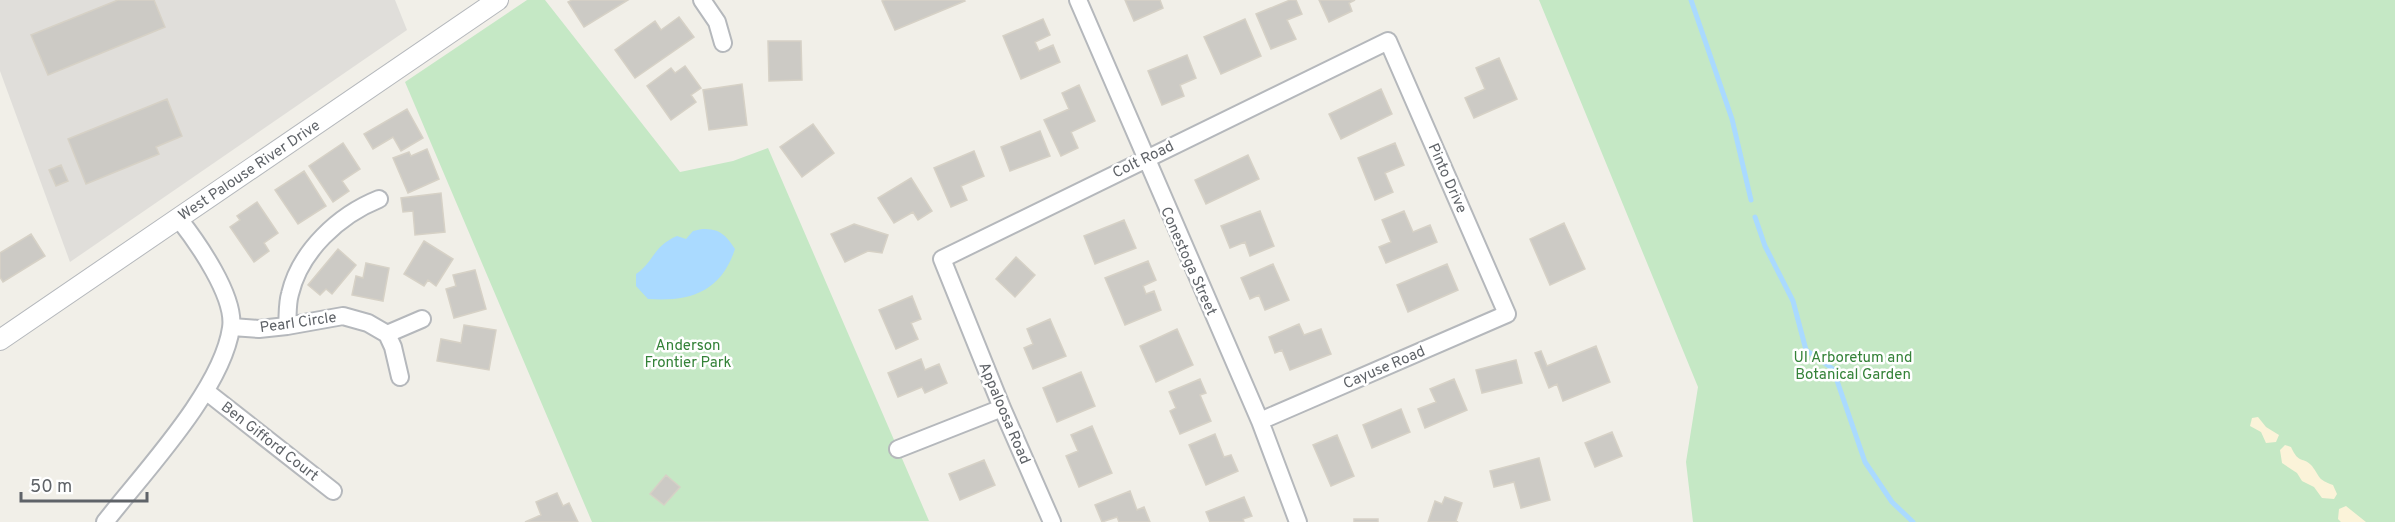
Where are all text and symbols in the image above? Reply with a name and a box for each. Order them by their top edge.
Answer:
street label: West Palouse River Drive [175,117,324,226]
street label: Colt Road [1110,137,1177,183]
street label: Pinto Drive [1423,141,1470,216]
street label: Conestoga Street [1155,204,1220,319]
street label: Pearl Circle [259,309,338,338]
park label: Anderson Frontier Park [645,337,732,373]
street label: Cayuse Road [1341,343,1428,394]
park label: UI Arboretum and Botanical Garden [1793,349,1913,385]
street label: Appaloosa Road [974,360,1034,467]
street label: Ben Gifford Court [217,398,322,486]
scale bar [21,465,147,503]
text: 50 m [30,476,72,499]

